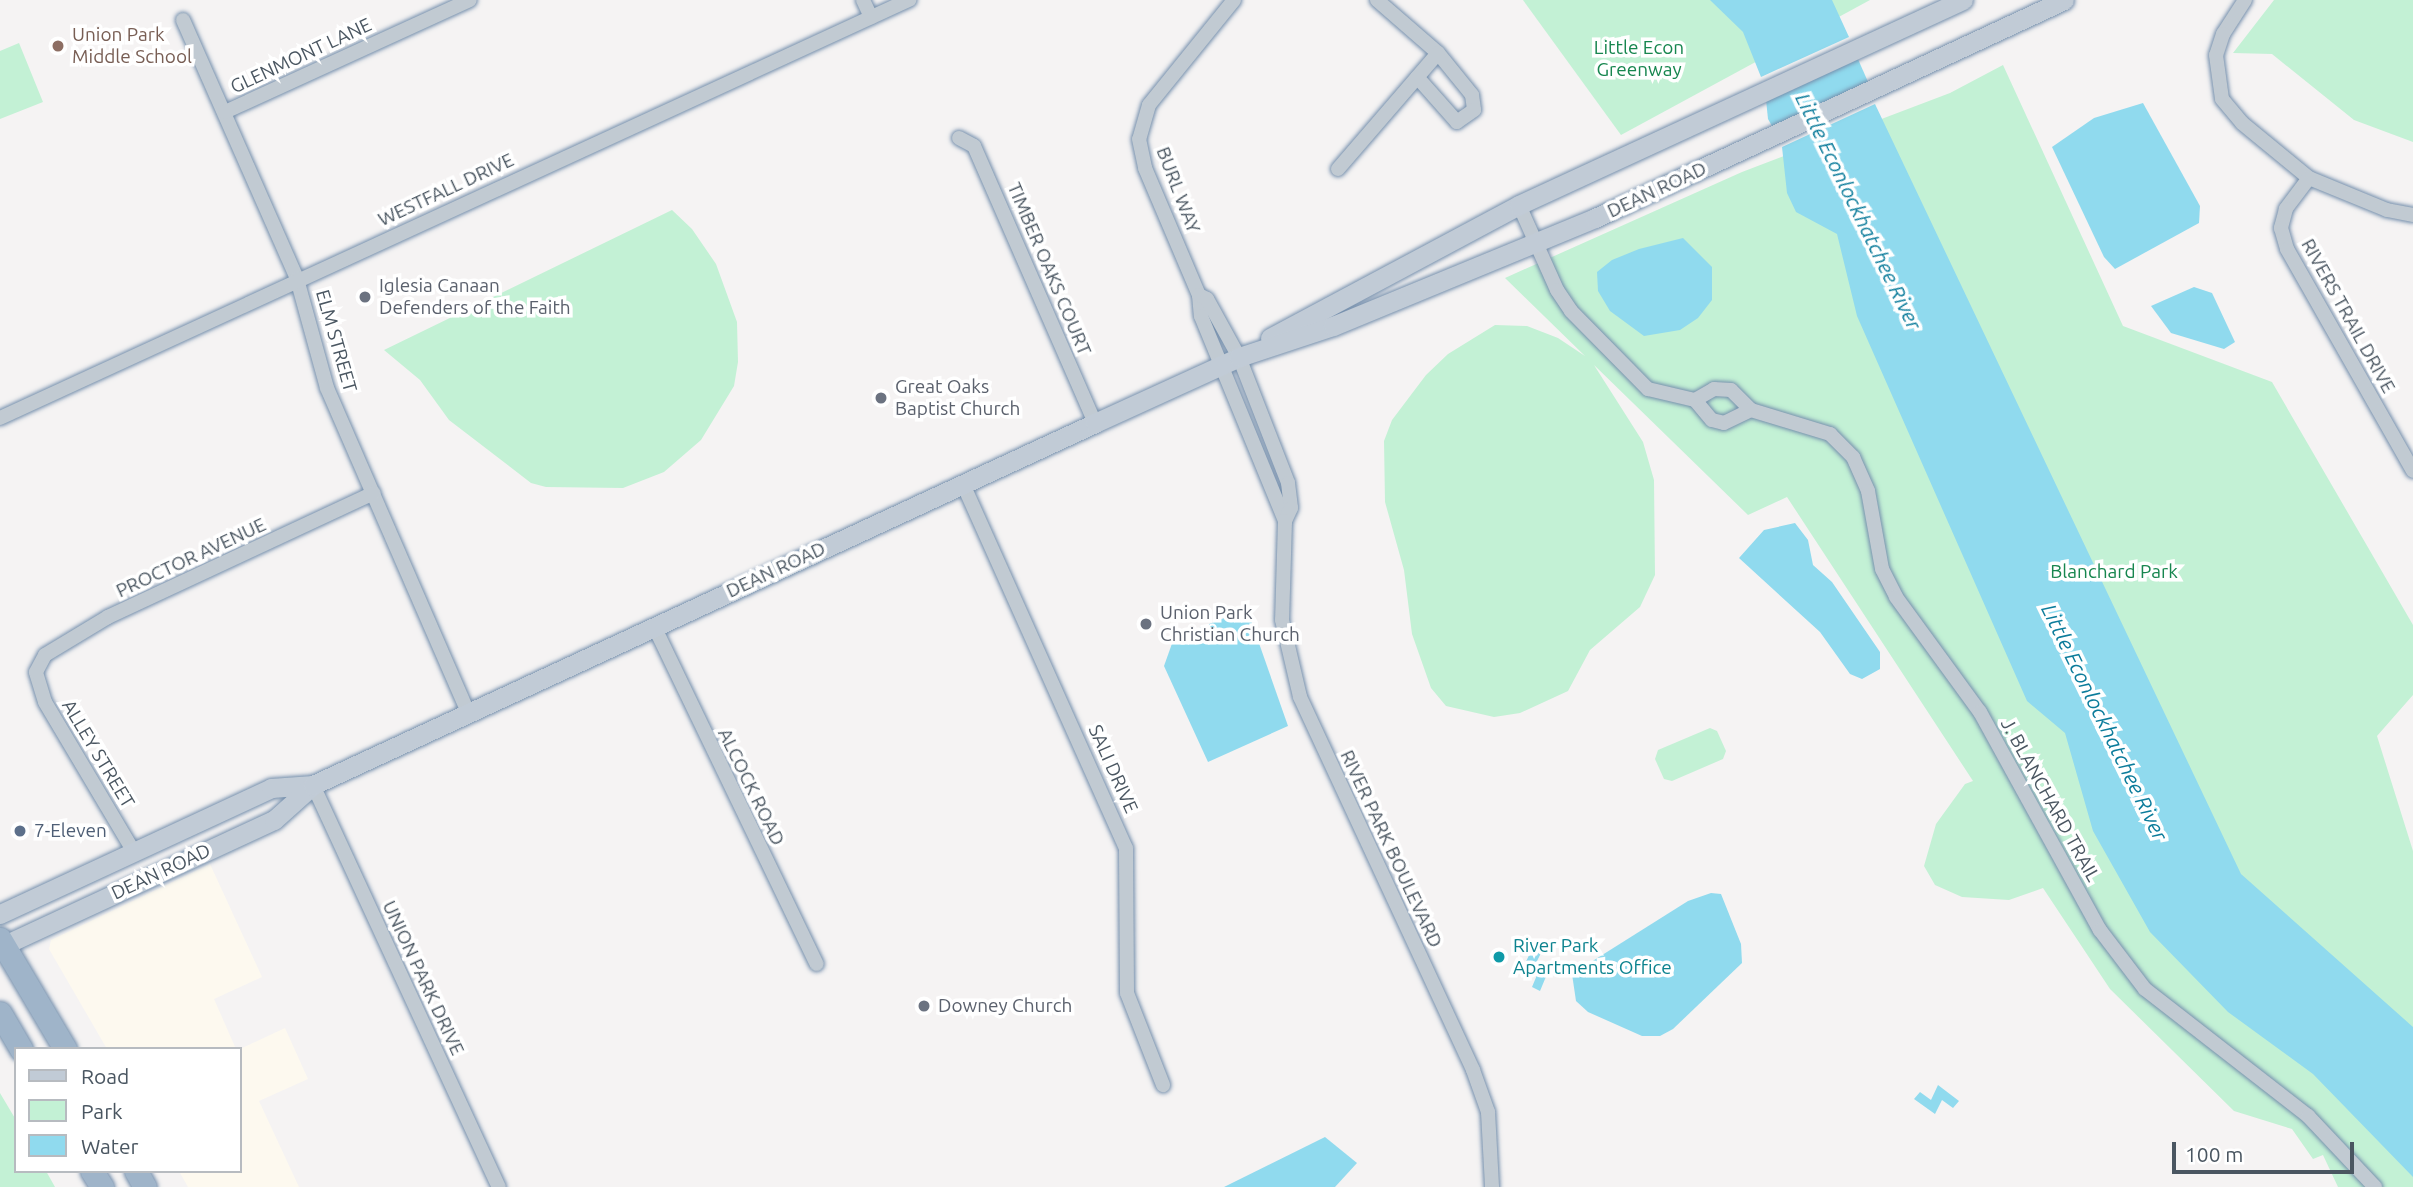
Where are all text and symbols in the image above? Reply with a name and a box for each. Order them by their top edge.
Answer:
street label: GLENMONT LANE [227,13,375,99]
place label: Union Park Middle School [72,24,192,68]
park label: Little Econ Greenway [1594,37,1684,81]
marker: Union Park Middle School [50,38,66,54]
water label: Little Econlockhatchee River [1791,89,1927,333]
street label: BURL WAY [1151,144,1205,236]
street label: WESTFALL DRIVE [375,149,517,231]
street label: DEAN ROAD [1604,157,1710,223]
street label: TIMBER OAKS COURT [1002,179,1096,359]
street label: RIVERS TRAIL DRIVE [2296,235,2400,397]
place label: Iglesia Canaan Defenders of the Faith [379,275,571,319]
street label: ELM STREET [311,287,361,395]
marker: Iglesia Canaan Defenders of the Faith [357,289,373,305]
place label: Great Oaks Baptist Church [895,376,1020,420]
marker: Great Oaks Baptist Church [873,390,889,406]
street label: PROCTOR AVENUE [113,513,269,603]
street label: DEAN ROAD [723,537,829,603]
park label: Blanchard Park [2050,561,2178,583]
water label: Little Econlockhatchee River [2037,600,2173,844]
place label: Union Park Christian Church [1160,602,1300,646]
marker: Union Park Christian Church [1138,616,1154,632]
street label: ALLEY STREET [57,696,139,812]
street label: J. BLANCHARD TRAIL [1996,714,2104,886]
street label: SALI DRIVE [1083,721,1143,817]
street label: ALCOCK ROAD [713,725,789,849]
street label: RIVER PARK BOULEVARD [1335,747,1447,951]
place label: 7-Eleven [34,820,107,842]
marker: 7-Eleven [12,823,28,839]
street label: DEAN ROAD [108,839,214,905]
street label: UNION PARK DRIVE [377,897,469,1059]
place label: River Park Apartments Office [1513,935,1672,979]
marker: River Park Apartments Office [1491,949,1507,965]
place label: Downey Church [938,995,1072,1017]
marker: Downey Church [916,998,932,1014]
legend [14,1047,242,1173]
text: Road [81,1064,129,1088]
text: Park [81,1099,123,1123]
scale bar [2175,1128,2357,1172]
text: Water [81,1134,139,1158]
text: 100 m [2185,1142,2243,1166]

